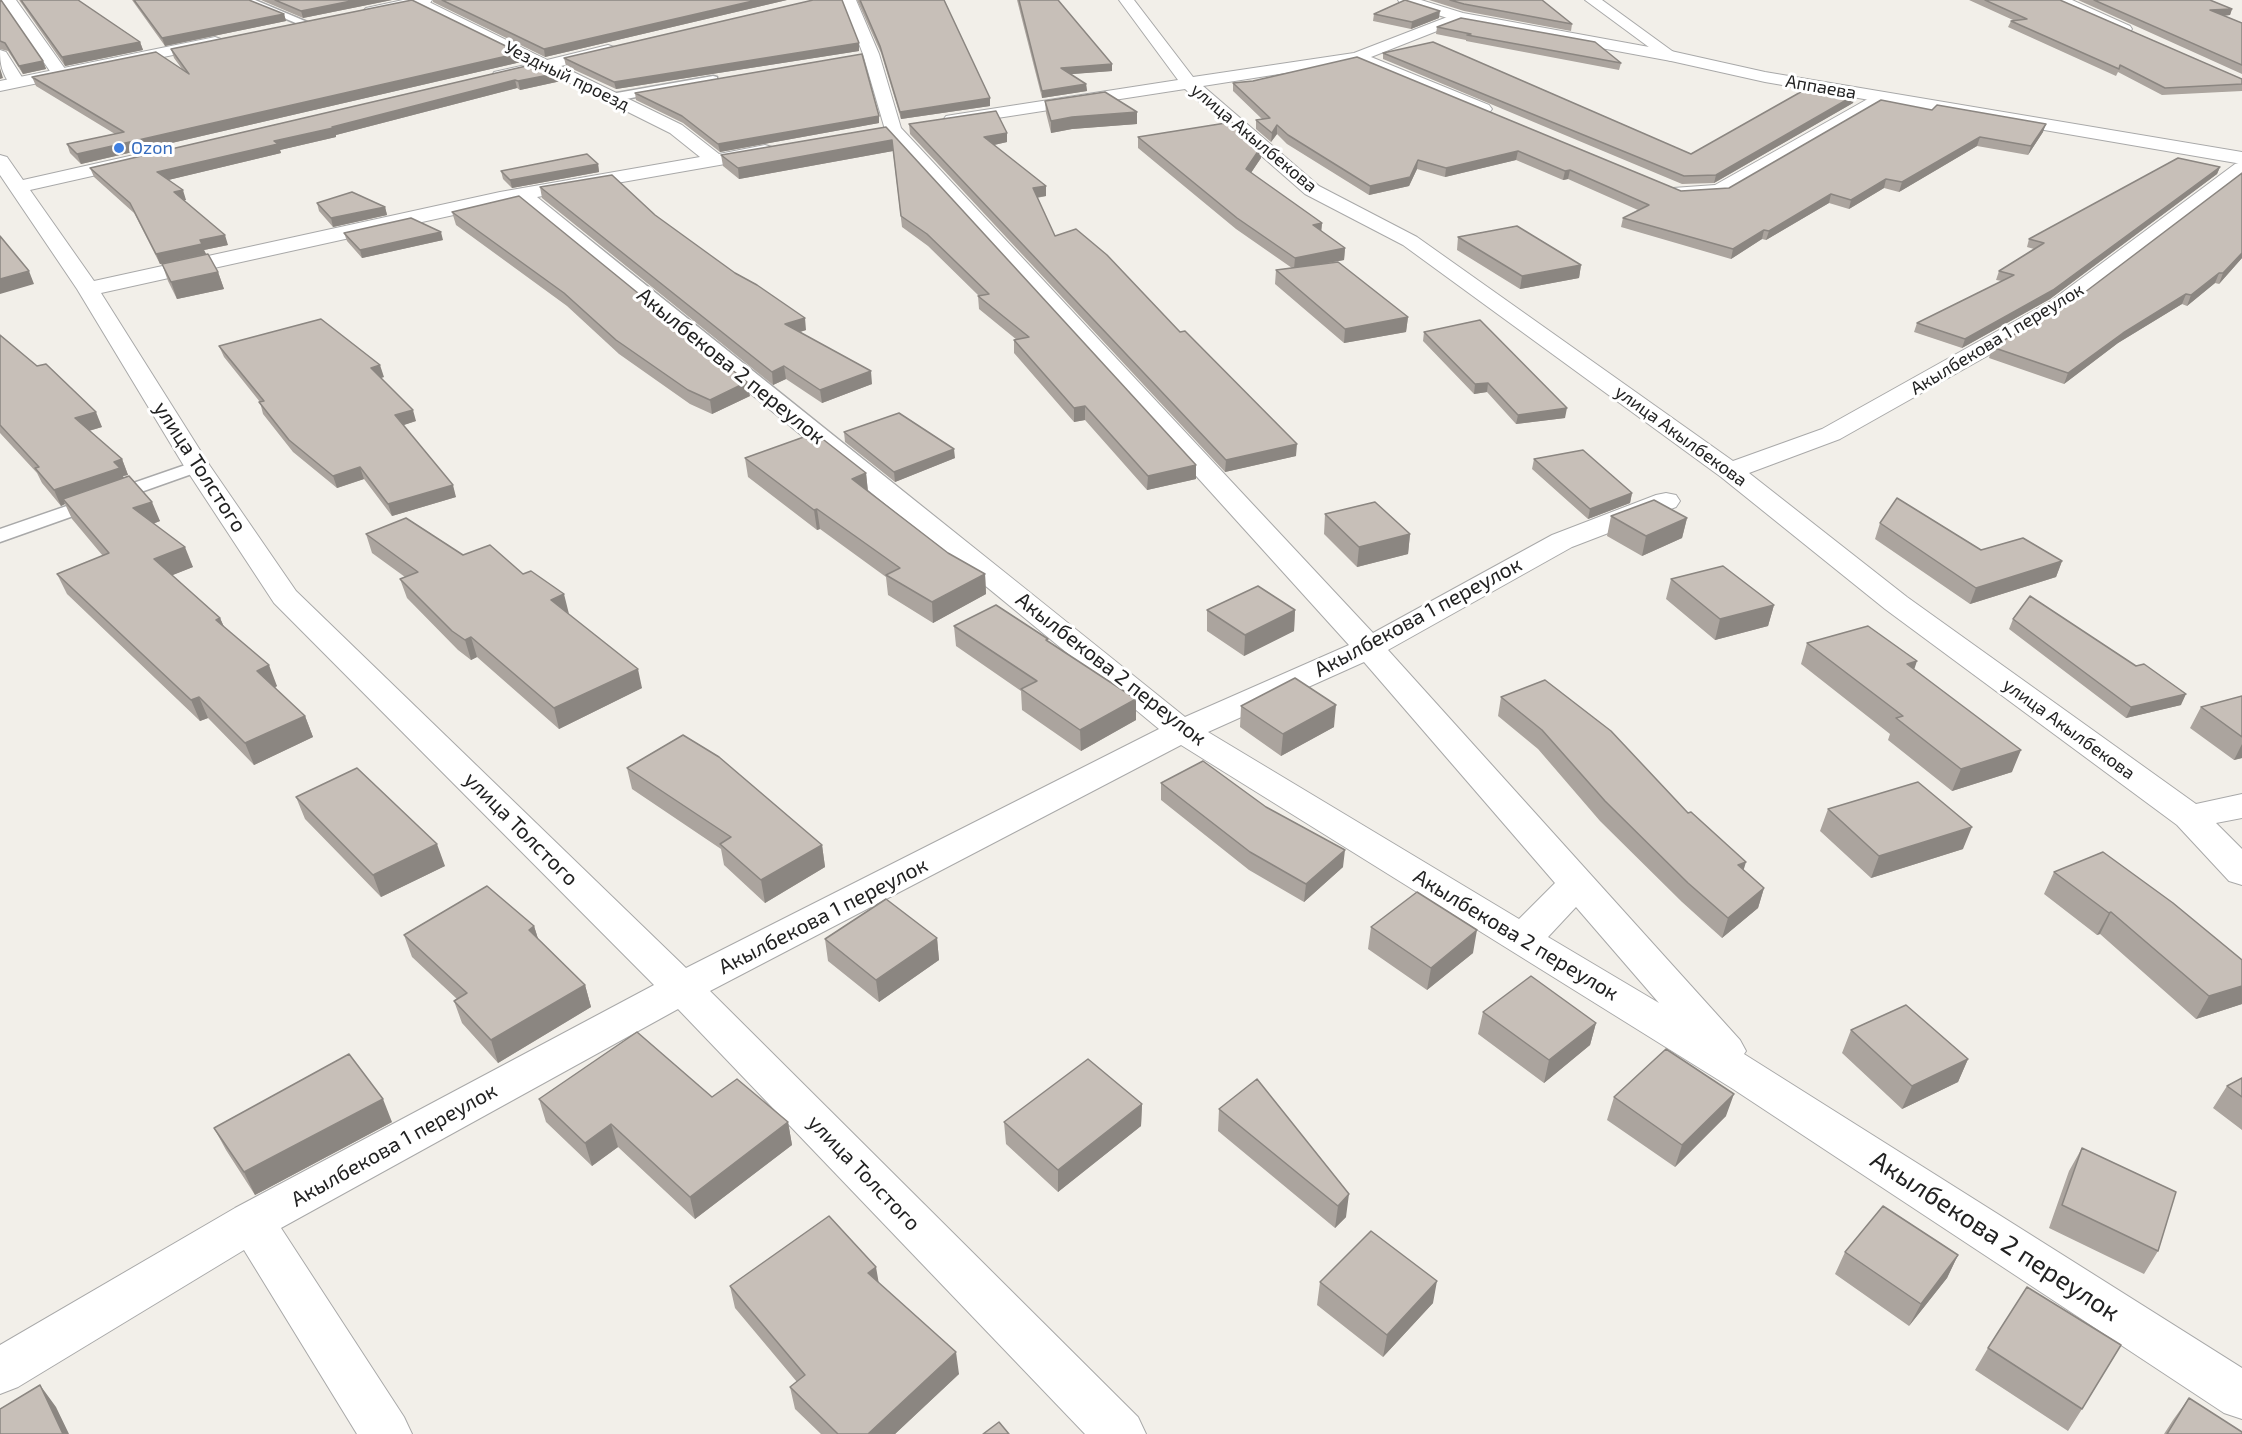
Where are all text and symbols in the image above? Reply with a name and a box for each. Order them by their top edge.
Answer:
street label: Уездный проезд [501,36,633,116]
street label: Аппаева [1784,70,1858,104]
street label: улица Акылбекова [1187,79,1321,197]
place label: Ozon [131,137,173,159]
marker: Ozon [112,141,126,155]
street label: Акылбекова 1 переулок [1907,279,2087,399]
street label: Акылбекова 2 переулок [632,282,830,450]
street label: улица Акылбекова [1611,381,1751,491]
street label: улица Толстого [148,397,252,537]
street label: Акылбекова 1 переулок [1310,552,1526,682]
street label: Акылбекова 2 переулок [1011,587,1211,751]
street label: улица Акылбекова [1999,674,2139,784]
street label: улица Толстого [459,767,583,891]
street label: Акылбекова 1 переулок [714,852,932,980]
street label: Акылбекова 2 переулок [1409,864,1623,1006]
street label: Акылбекова 1 переулок [287,1078,501,1212]
street label: улица Толстого [803,1110,925,1236]
street label: Акылбекова 2 переулок [1865,1144,2125,1328]

